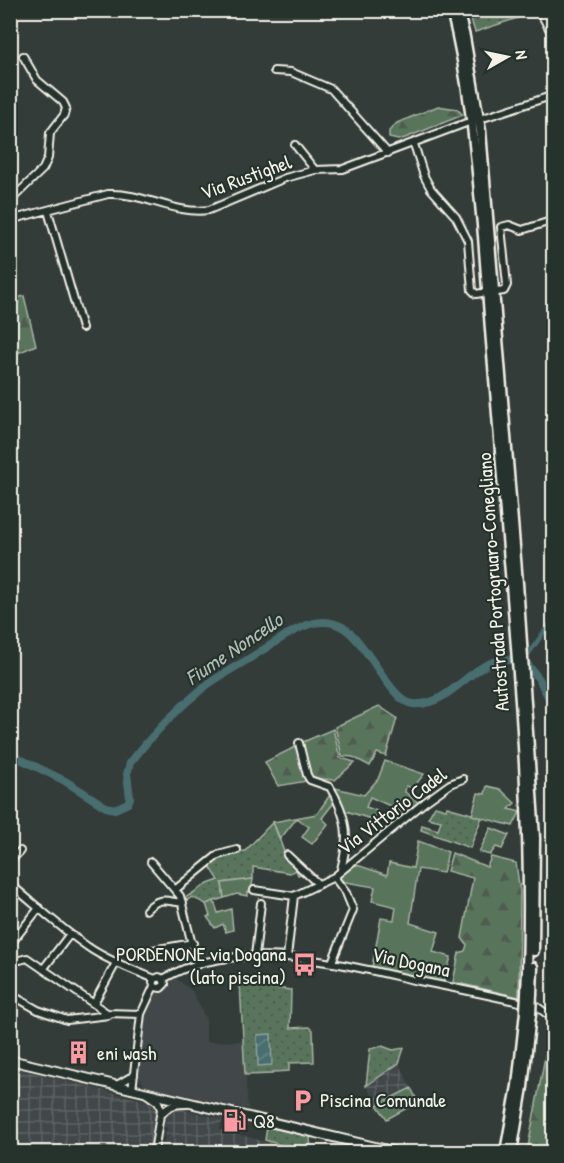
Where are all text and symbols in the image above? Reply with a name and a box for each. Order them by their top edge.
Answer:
north arrow [477,27,537,87]
text: N [510,49,533,61]
street label: Via Rustighel [197,147,296,205]
street label: Autostrada Portogruaro-Conegliano [470,452,515,712]
water label: Fiume Noncello [179,605,289,692]
street label: Via Vittorio Cadel [331,760,452,861]
place label: PORDENONE via Dogana (lato piscina) [116,940,286,990]
street label: Via Dogana [369,940,453,983]
bus stop icon: PORDENONE via Dogana (lato piscina) [291,952,317,978]
place label: eni wash [97,1039,156,1066]
building icon: eni wash [66,1040,92,1066]
place label: Piscina Comunale [320,1086,446,1113]
parking icon: Piscina Comunale [289,1087,315,1113]
place label: Q8 [253,1107,275,1134]
fuel station icon: Q8 [222,1108,248,1134]

